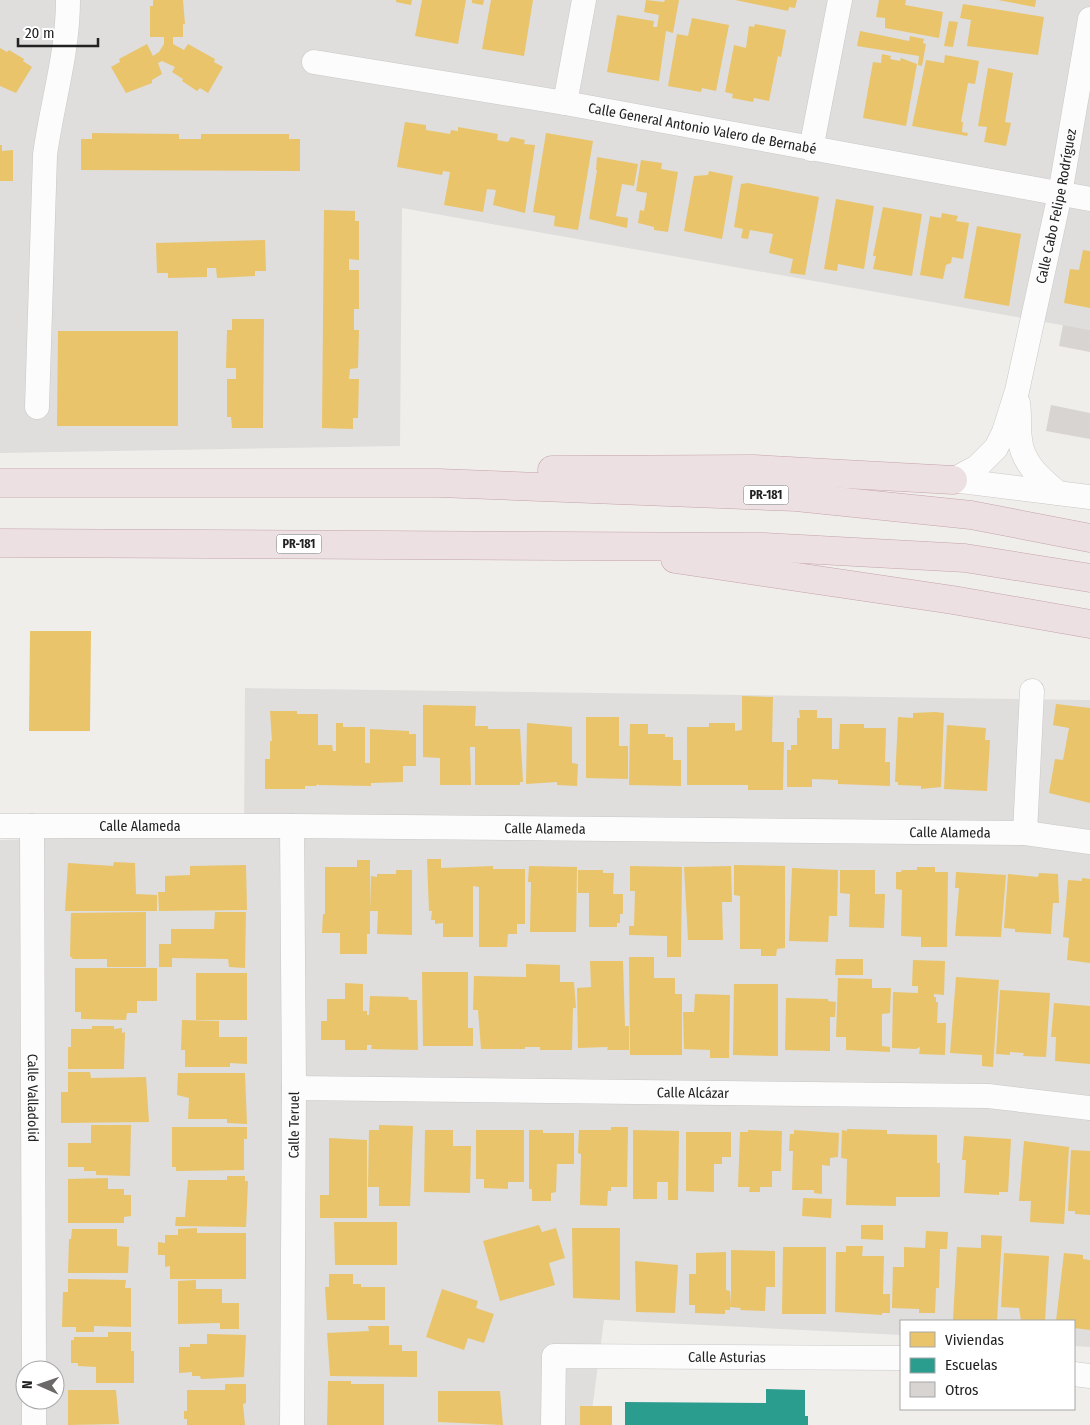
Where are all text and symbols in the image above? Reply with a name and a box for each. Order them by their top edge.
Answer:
scale bar [18,15,98,47]
text: 20 m [25,24,55,42]
street label: Calle General Antonio Valero de Bernabé [587,99,818,158]
street label: Calle Cabo Felipe Rodríguez [1033,127,1080,285]
road number: PR-181 [744,486,788,504]
road number: PR-181 [276,534,322,554]
street label: Calle Alameda [99,818,181,835]
street label: Calle Alameda [504,820,586,838]
street label: Calle Alameda [909,824,991,842]
street label: Calle Valladolid [24,1054,41,1142]
street label: Calle Alcázar [657,1084,729,1102]
street label: Calle Teruel [286,1091,303,1158]
legend [900,1320,1075,1410]
text: Viviendas [945,1331,1004,1349]
street label: Calle Asturias [688,1349,766,1366]
text: Escuelas [945,1356,997,1374]
north arrow [15,1360,65,1410]
text: N [19,1380,36,1389]
text: Otros [945,1381,978,1399]

